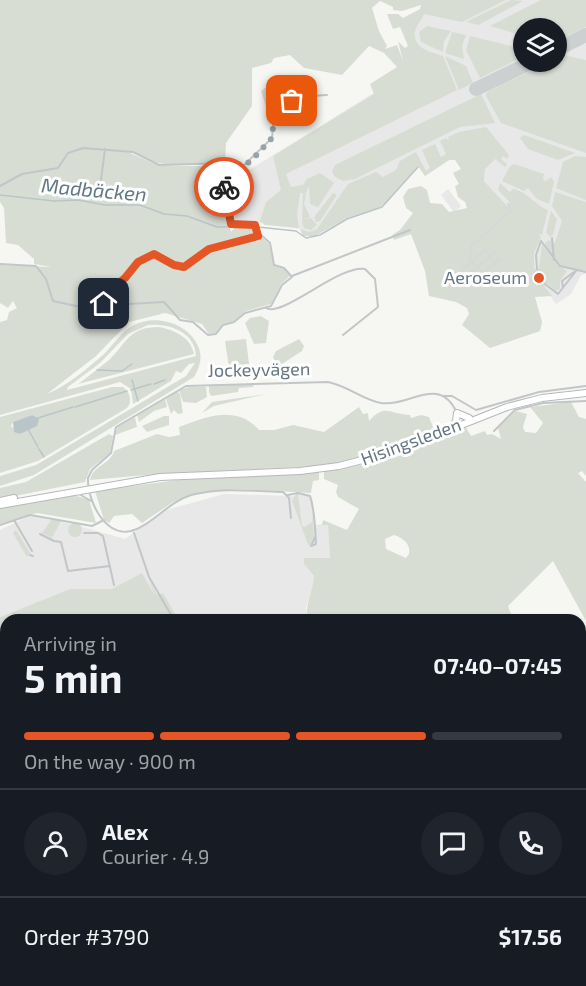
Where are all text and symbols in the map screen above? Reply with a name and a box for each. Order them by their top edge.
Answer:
map controls [513,18,567,72]
button: layers [513,18,567,72]
pin [266,75,317,126]
icon: bag [275,84,308,117]
courier [194,157,254,217]
icon: bike [208,171,241,204]
water label: Madbäcken [40,172,148,206]
place label: Aeroseum [444,266,527,288]
marker: Aeroseum [532,271,546,285]
pin [78,278,129,329]
icon: home [87,287,120,320]
street label: Jockeyvägen [207,357,310,381]
street label: Hisingsleden [357,413,464,469]
text: Arriving in [24,631,117,655]
text: 07:40–07:45 [433,652,562,678]
text: 5 min [24,654,123,701]
text: On the way · 900 m [24,749,196,773]
button: person [24,812,87,875]
button: chat [421,812,484,875]
button: phone [499,812,562,875]
text: Alex [102,818,148,844]
text: Courier · 4.9 [102,844,209,868]
text: Order #3790 [24,923,149,949]
text: $17.56 [499,923,562,949]

